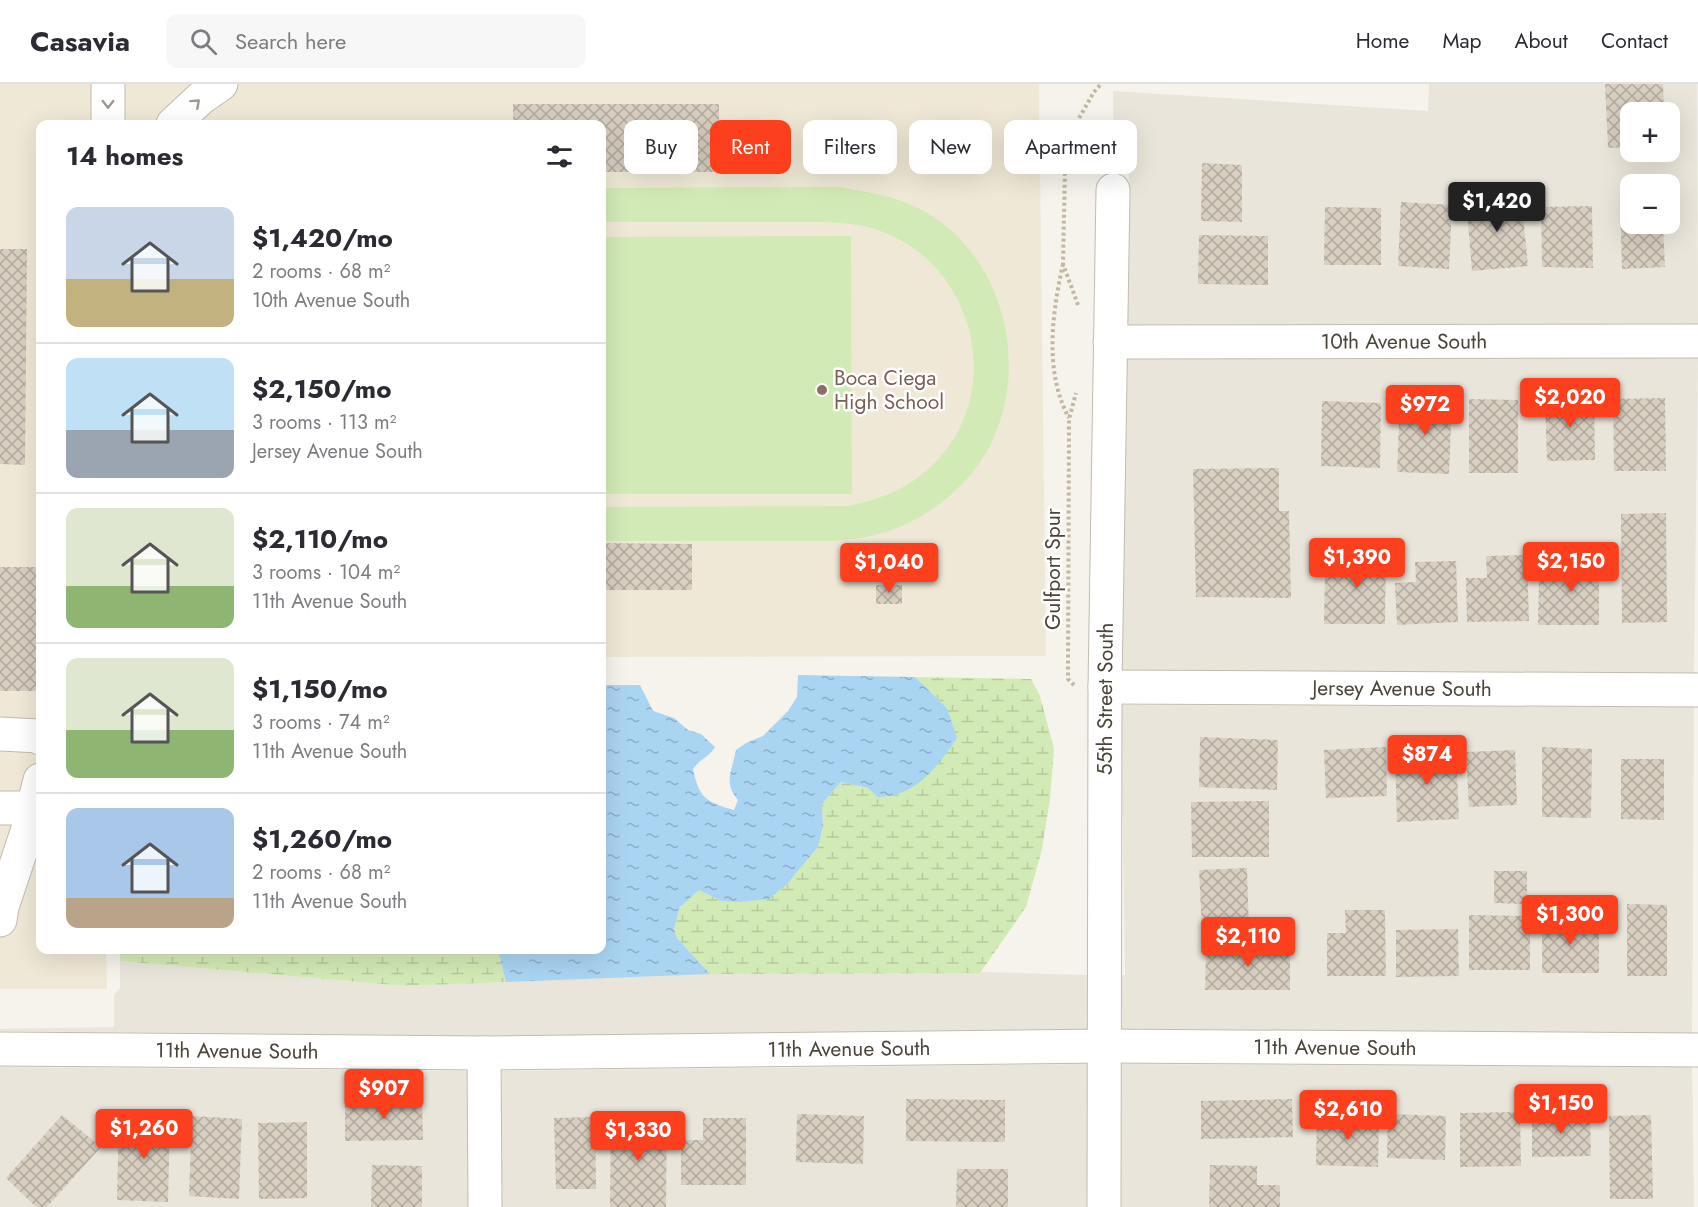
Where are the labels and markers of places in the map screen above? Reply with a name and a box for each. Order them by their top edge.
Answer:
pin: $1,420 [1448,182,1546,233]
place label: Boca Ciega High School [834,363,944,417]
pin: $2,020 [1521,378,1619,429]
marker: Boca Ciega High School [815,383,829,397]
pin: $972 [1389,385,1461,436]
pin: $1,390 [1308,538,1406,589]
pin: $2,150 [1522,542,1620,593]
pin: $1,040 [840,543,938,594]
pin: $874 [1391,735,1463,786]
pin: $1,300 [1521,895,1619,946]
pin: $2,110 [1199,917,1297,968]
pin: $907 [348,1069,420,1120]
pin: $1,150 [1512,1084,1610,1135]
pin: $2,610 [1299,1090,1397,1141]
pin: $1,260 [95,1109,193,1160]
pin: $1,330 [589,1111,687,1162]

